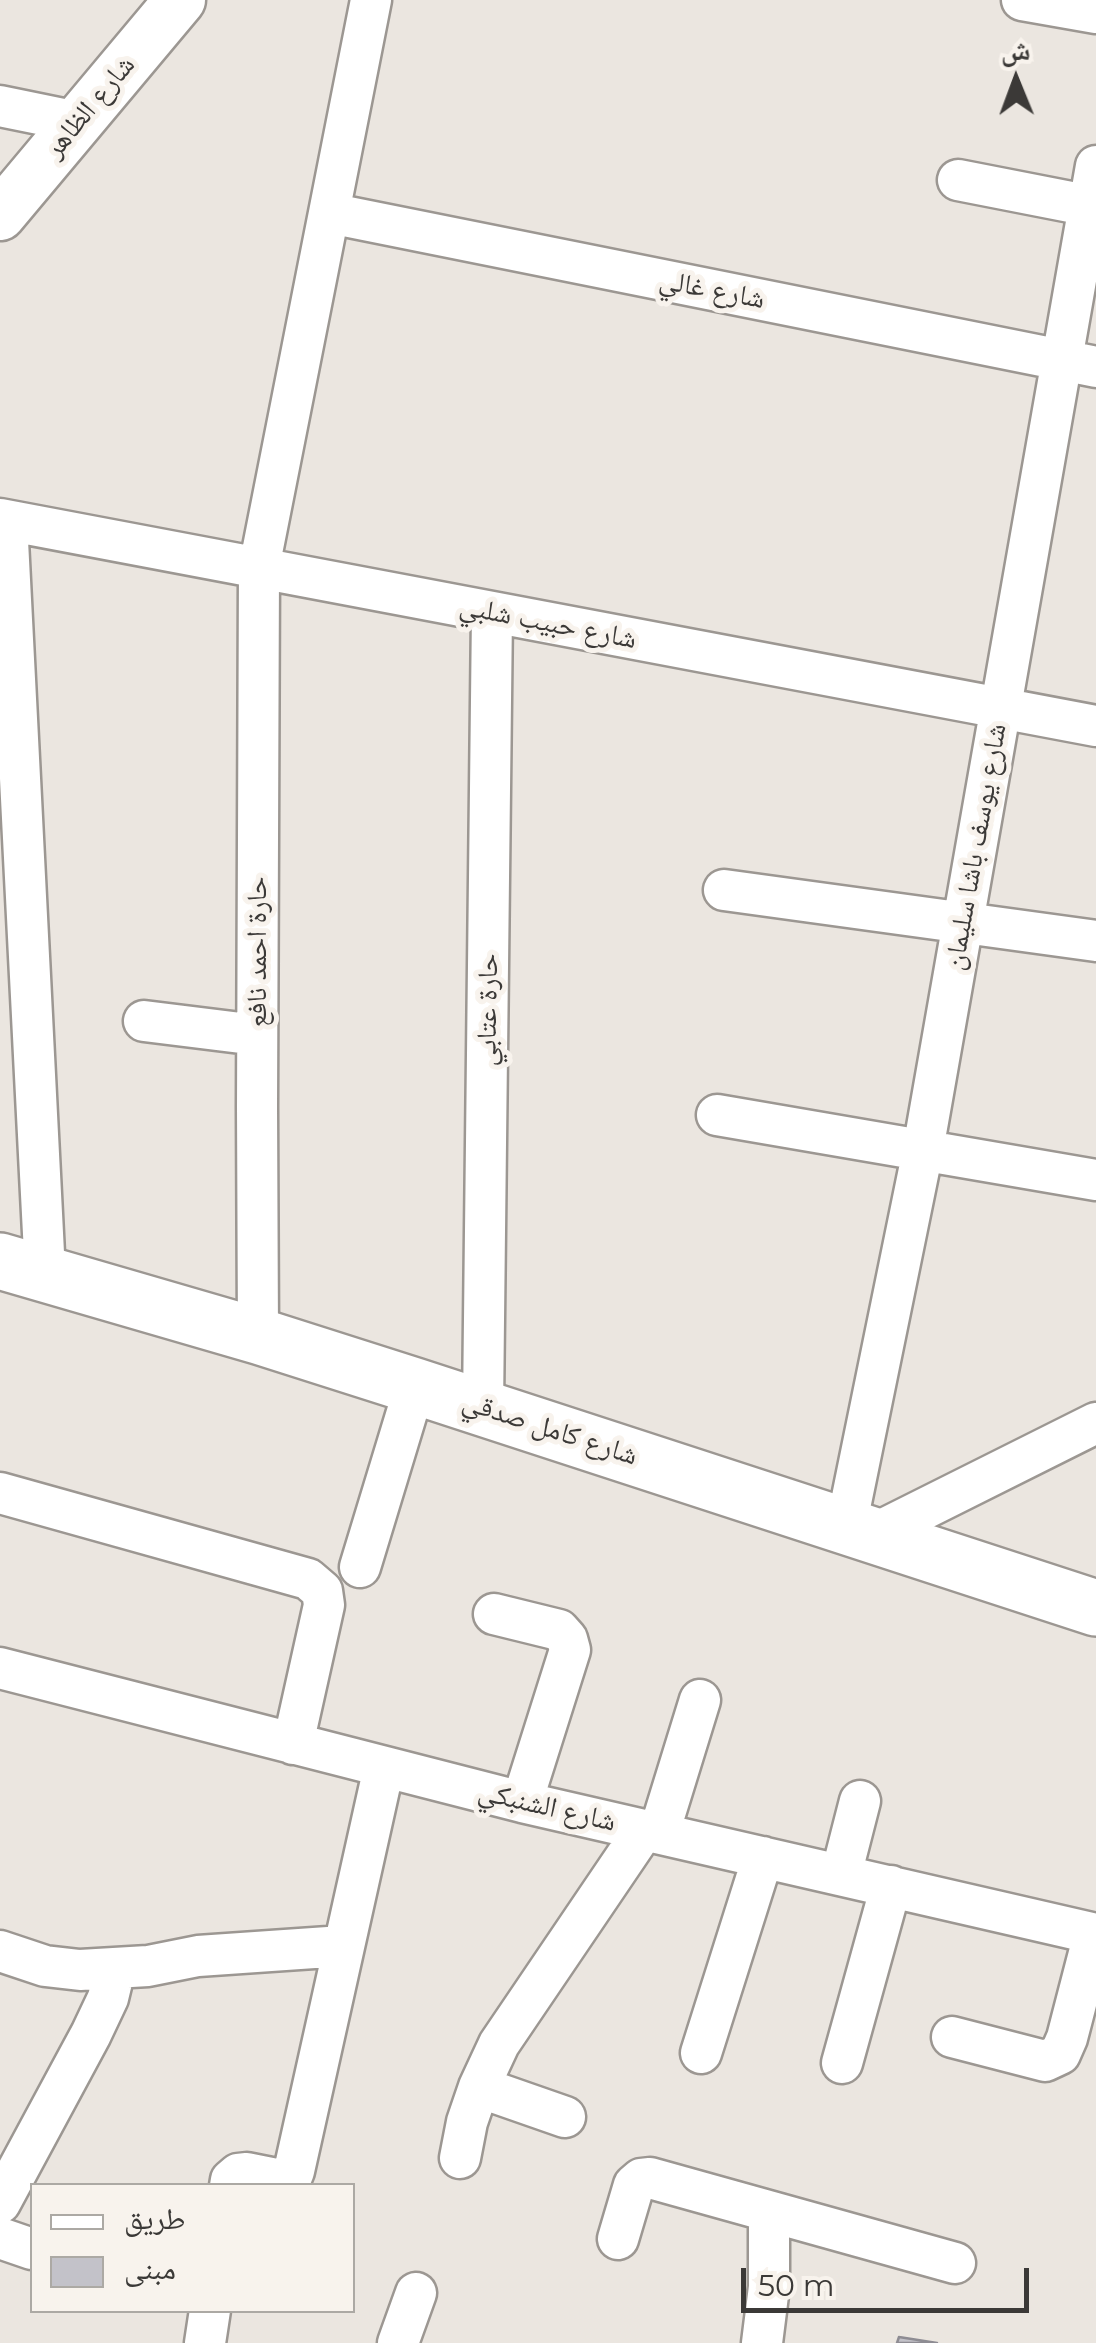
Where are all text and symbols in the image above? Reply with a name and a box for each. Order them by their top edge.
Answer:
north arrow [966,30,1066,130]
text: ش [1000,33,1031,67]
street label: شارع الظاهر [37,49,143,165]
street label: شارع غالي [656,263,768,317]
street label: شارع حبيب شلبي [457,589,639,657]
street label: شارع يوسف باشا سليمان [938,721,1014,973]
street label: حارة احمد نافع [241,876,275,1028]
street label: حارة عتابي [470,953,506,1067]
street label: شارع كامل صدقي [458,1385,642,1473]
street label: شارع الشنبكي [475,1775,619,1839]
legend [30,2183,355,2313]
text: طريق [124,2200,185,2237]
scale bar [746,2248,1034,2310]
text: مبنى [124,2250,176,2287]
text: 50 m [758,2267,835,2304]

